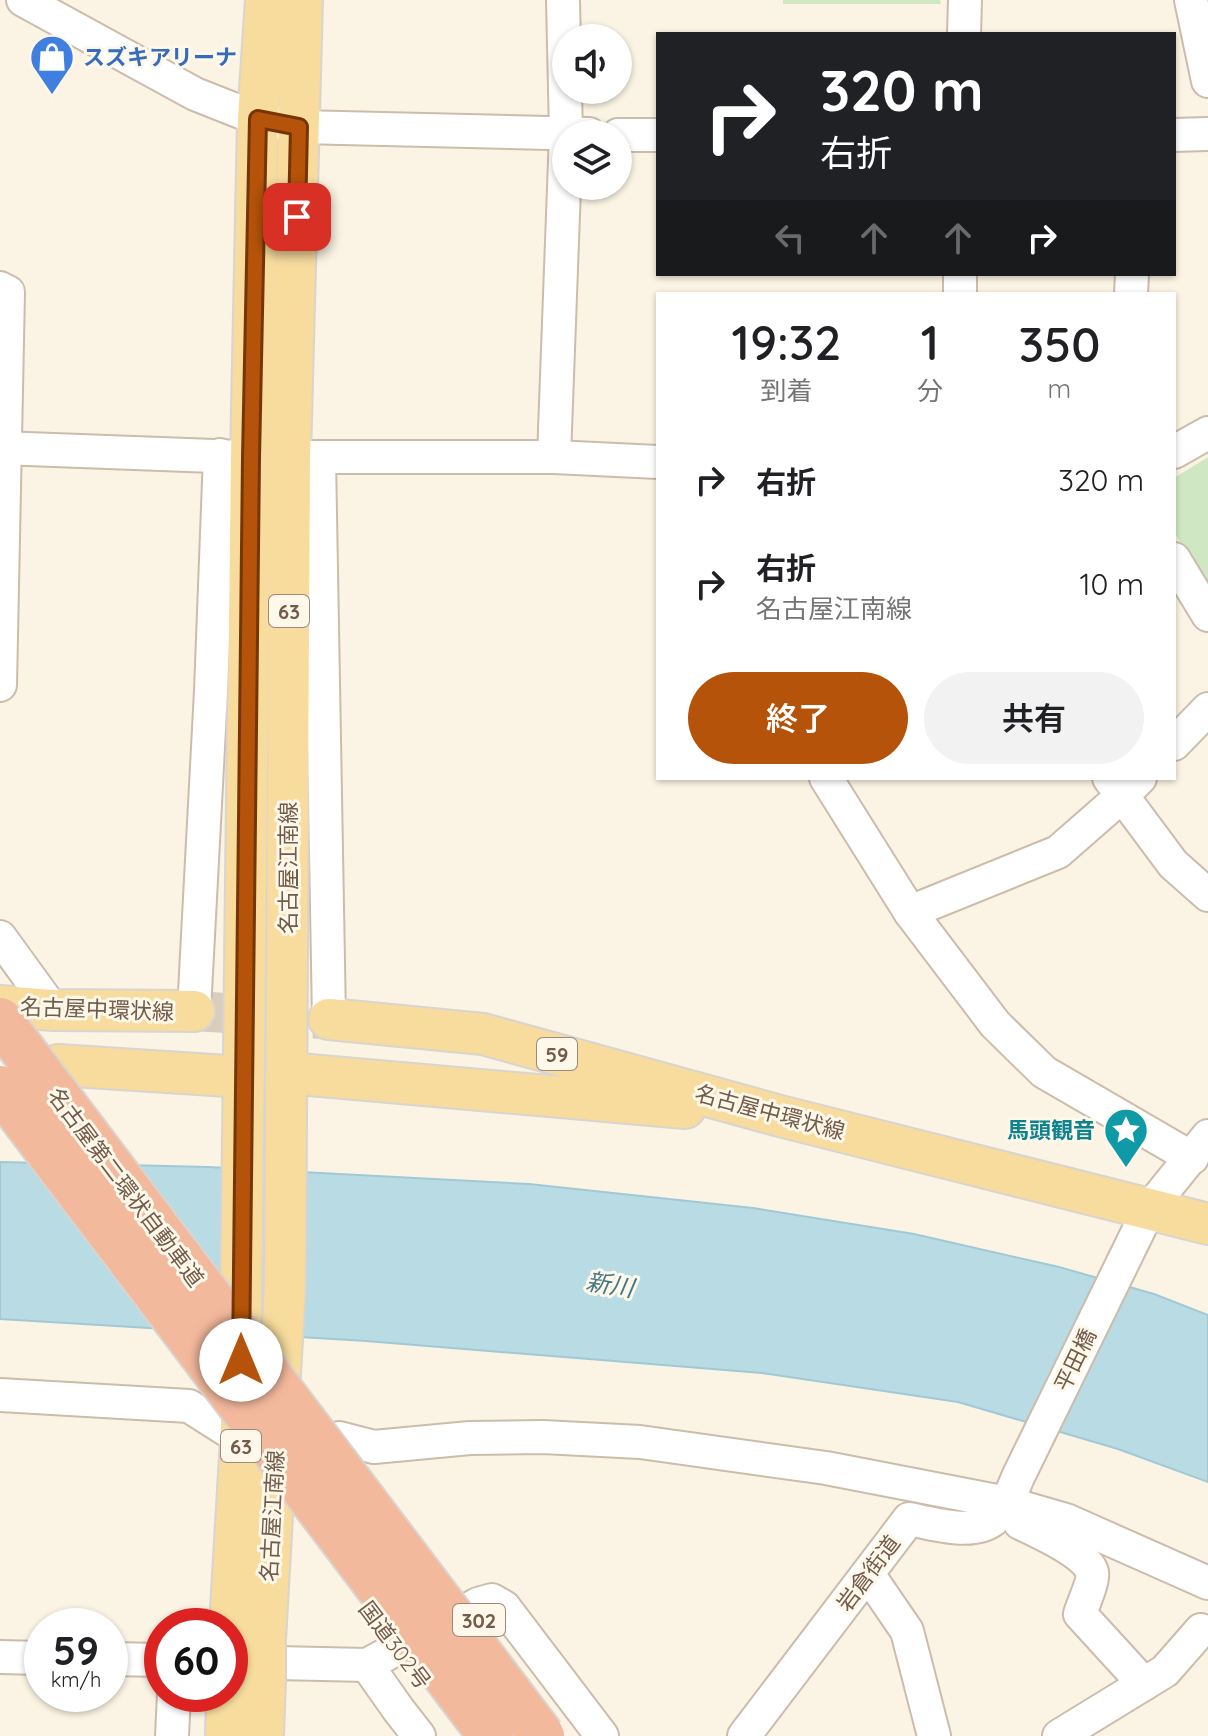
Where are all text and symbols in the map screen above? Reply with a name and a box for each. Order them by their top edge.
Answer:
map controls [552,24,632,200]
button: sound [552,24,632,104]
shop icon: スズキアリーナ [28,33,76,96]
place label: スズキアリーナ [83,43,237,71]
text: 320 m [820,55,984,125]
icon: right [688,64,792,168]
button: layers [552,120,632,200]
text: 右折 [820,130,892,175]
pin [263,183,331,251]
icon: arrive [275,195,319,239]
icon: left [768,216,812,260]
icon: ahead [852,216,896,260]
icon: ahead [936,216,980,260]
icon: right [1020,216,1064,260]
text: 19:32 [732,312,841,372]
text: 1 [921,312,939,372]
text: 350 [1018,314,1100,374]
text: m [1048,372,1071,405]
text: 到着 [760,374,812,407]
text: 分 [917,374,943,407]
icon: right [688,458,732,502]
text: 320 m [1058,461,1144,499]
text: 右折 [756,463,816,501]
text: 右折 [756,549,816,587]
icon: right [688,562,732,606]
text: 10 m [1080,565,1144,603]
text: 名古屋江南線 [756,592,912,625]
road number: 63 [269,595,309,627]
button: 終了 [688,672,908,764]
button: 共有 [924,672,1144,764]
street label: 名古屋江南線 [274,802,302,934]
street label: 名古屋中環状線 [20,992,174,1026]
road number: 59 [537,1038,577,1070]
street label: 名古屋中環状線 [692,1079,848,1145]
street label: 名古屋第二環状自動車道 [42,1082,210,1292]
place icon: 馬頭観音 [1102,1106,1150,1169]
place label: 馬頭観音 [1007,1116,1095,1144]
water label: 新川 [584,1265,639,1303]
position arrow [199,1318,283,1402]
street label: 平田橋 [1048,1324,1102,1396]
road number: 63 [221,1430,261,1462]
street label: 名古屋江南線 [255,1449,289,1583]
street label: 岩倉街道 [830,1529,906,1617]
street label: 国道302号 [353,1596,437,1694]
road number: 302 [453,1604,505,1636]
speed limit sign: 60 [144,1608,248,1712]
text: 59 [53,1625,99,1675]
text: km/h [51,1667,101,1692]

